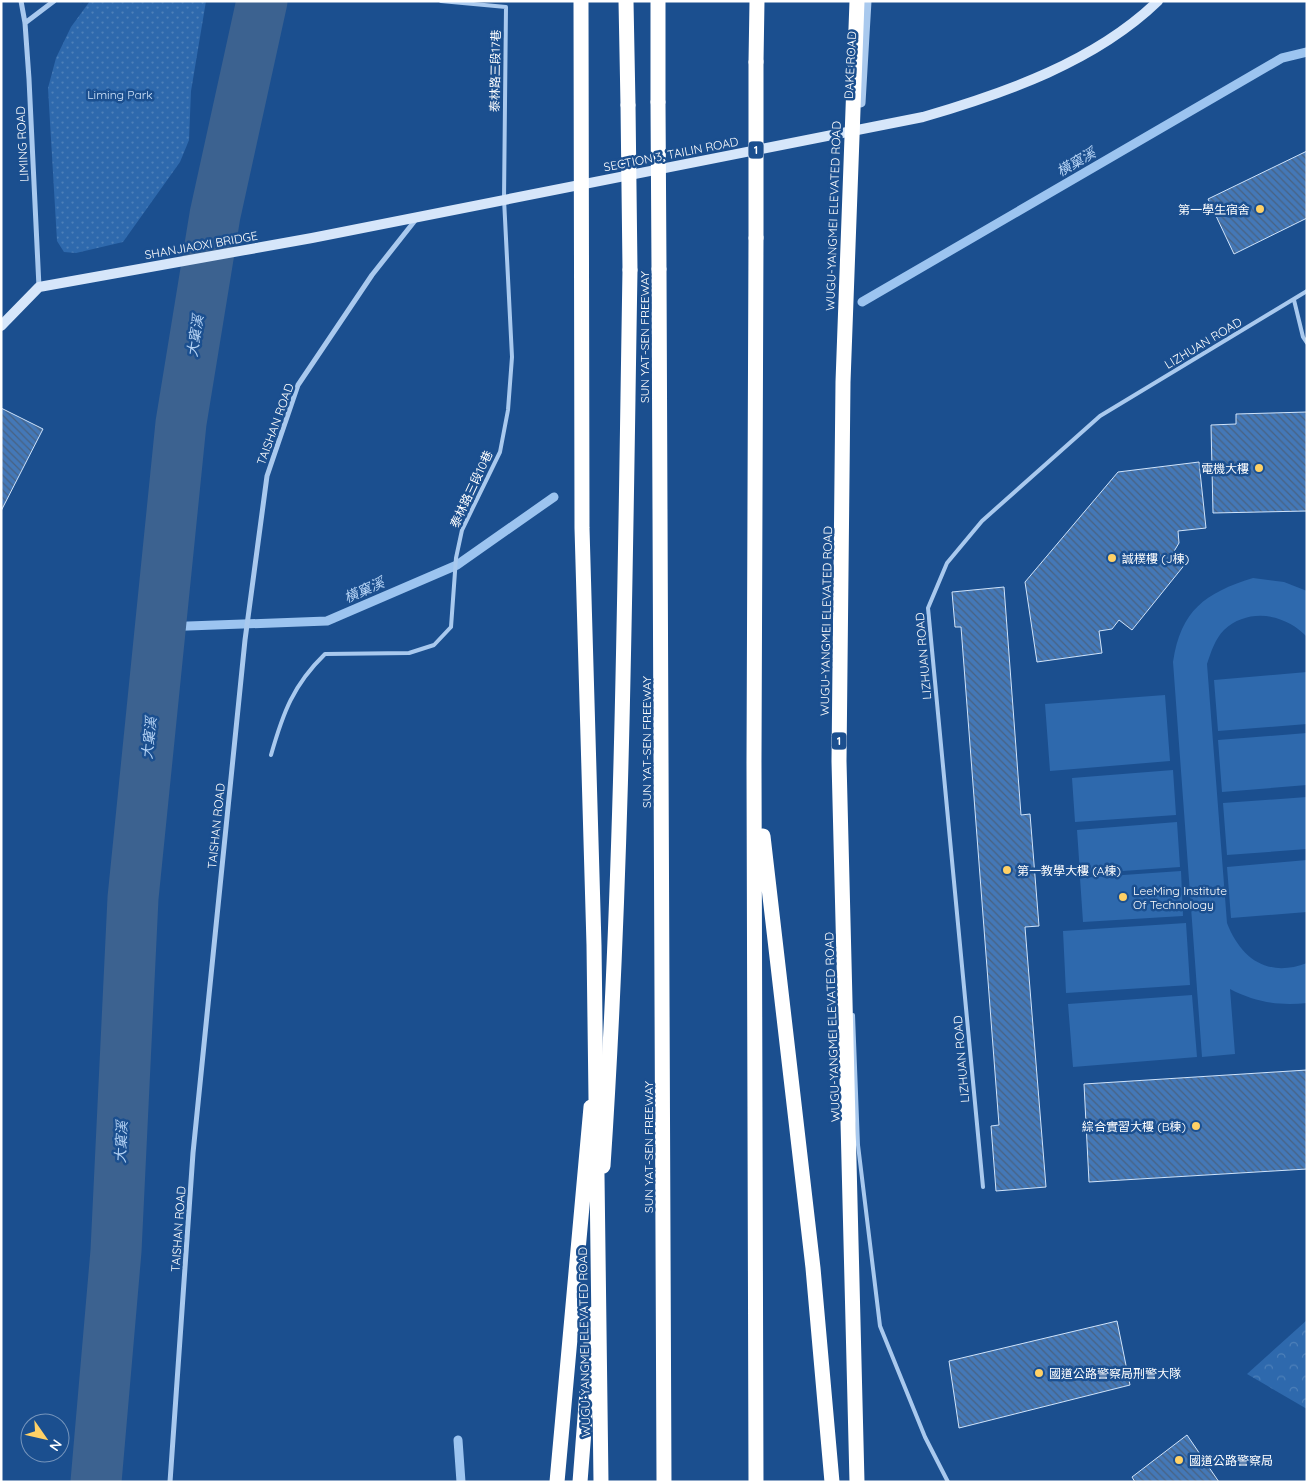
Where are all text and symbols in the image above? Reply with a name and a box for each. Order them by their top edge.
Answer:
street label: 泰林路三段17巷 [487,30,503,112]
street label: DAKE ROAD [841,30,859,99]
park label: Liming Park [87,87,153,102]
street label: LIMING ROAD [12,105,31,182]
street label: WUGU-YANGMEI ELEVATED ROAD [822,120,844,311]
street label: SECTION 3, TAILIN ROAD [602,133,740,174]
road number: 1 [748,142,764,158]
water label: 橫窠溪 [1053,143,1100,180]
place label: 第一學生宿舍 [1178,202,1250,217]
marker: 第一學生宿舍 [1254,203,1266,215]
street label: SHANJIAOXI BRIDGE [143,228,259,262]
street label: SUN YAT-SEN FREEWAY [637,271,652,403]
water label: 大窠溪 [183,312,207,358]
street label: LIZHUAN ROAD [1162,314,1245,372]
street label: TAISHAN ROAD [253,381,297,467]
street label: 泰林路三段10巷 [447,448,495,530]
place label: 電機大樓 [1201,461,1249,476]
marker: 電機大樓 [1253,462,1265,474]
street label: WUGU-YANGMEI ELEVATED ROAD [817,526,835,716]
place label: 誠樸樓 (J棟) [1122,551,1189,566]
marker: 誠樸樓 (J棟) [1106,552,1118,564]
water label: 橫窠溪 [341,572,389,607]
street label: LIZHUAN ROAD [912,611,934,700]
street label: SUN YAT-SEN FREEWAY [639,676,654,808]
water label: 大窠溪 [138,714,160,760]
road number: 1 [832,732,846,749]
street label: TAISHAN ROAD [204,782,228,870]
place label: 第一教學大樓 (A棟) [1017,863,1121,878]
marker: 第一教學大樓 (A棟) [1001,864,1013,876]
place label: LeeMing Institute Of Technology [1133,883,1227,912]
marker: LeeMing Institute Of Technology [1117,891,1129,903]
street label: WUGU-YANGMEI ELEVATED ROAD [821,931,843,1122]
street label: LIZHUAN ROAD [950,1014,972,1103]
street label: SUN YAT-SEN FREEWAY [641,1081,656,1213]
water label: 大窠溪 [111,1119,131,1163]
place label: 綜合實習大樓 (B棟) [1082,1119,1186,1134]
marker: 綜合實習大樓 (B棟) [1190,1120,1202,1132]
street label: TAISHAN ROAD [168,1185,189,1272]
street label: WUGU-YANGMEI ELEVATED ROAD [575,1247,593,1437]
place label: 國道公路警察局刑警大隊 [1049,1366,1181,1381]
marker: 國道公路警察局刑警大隊 [1033,1367,1045,1379]
north arrow [20,1413,70,1463]
text: N [45,1436,66,1455]
place label: 國道公路警察局 [1189,1453,1273,1468]
marker: 國道公路警察局 [1173,1454,1185,1466]

